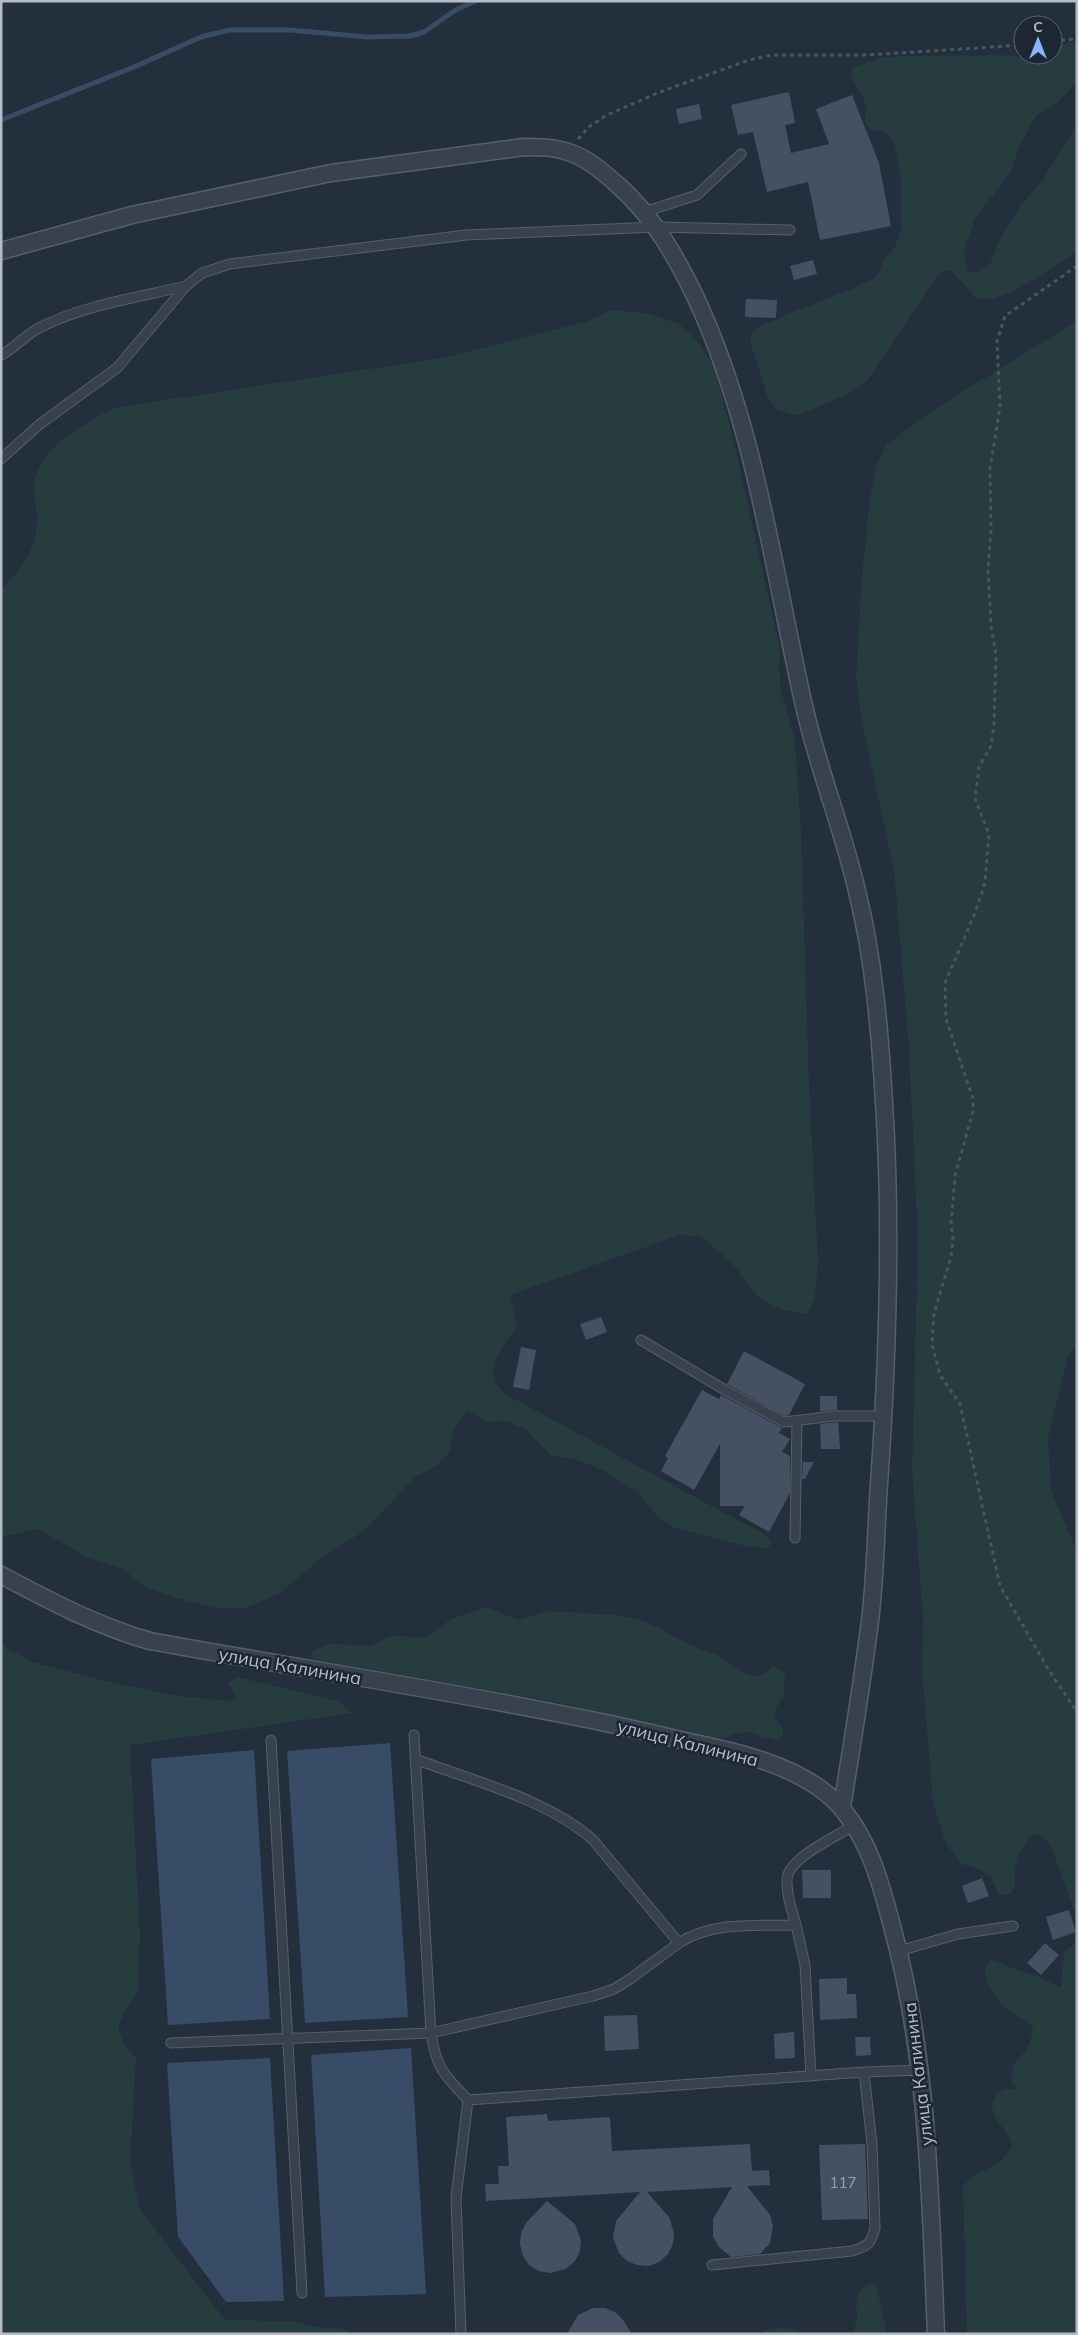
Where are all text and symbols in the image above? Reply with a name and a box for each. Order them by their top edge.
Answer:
north arrow [1013,15,1063,65]
text: С [1033,18,1043,36]
street label: улица Калинина [217,1642,363,1690]
street label: улица Калинина [615,1714,761,1772]
street label: улица Калинина [898,2001,938,2147]
house number: 117 [829,2173,857,2192]

